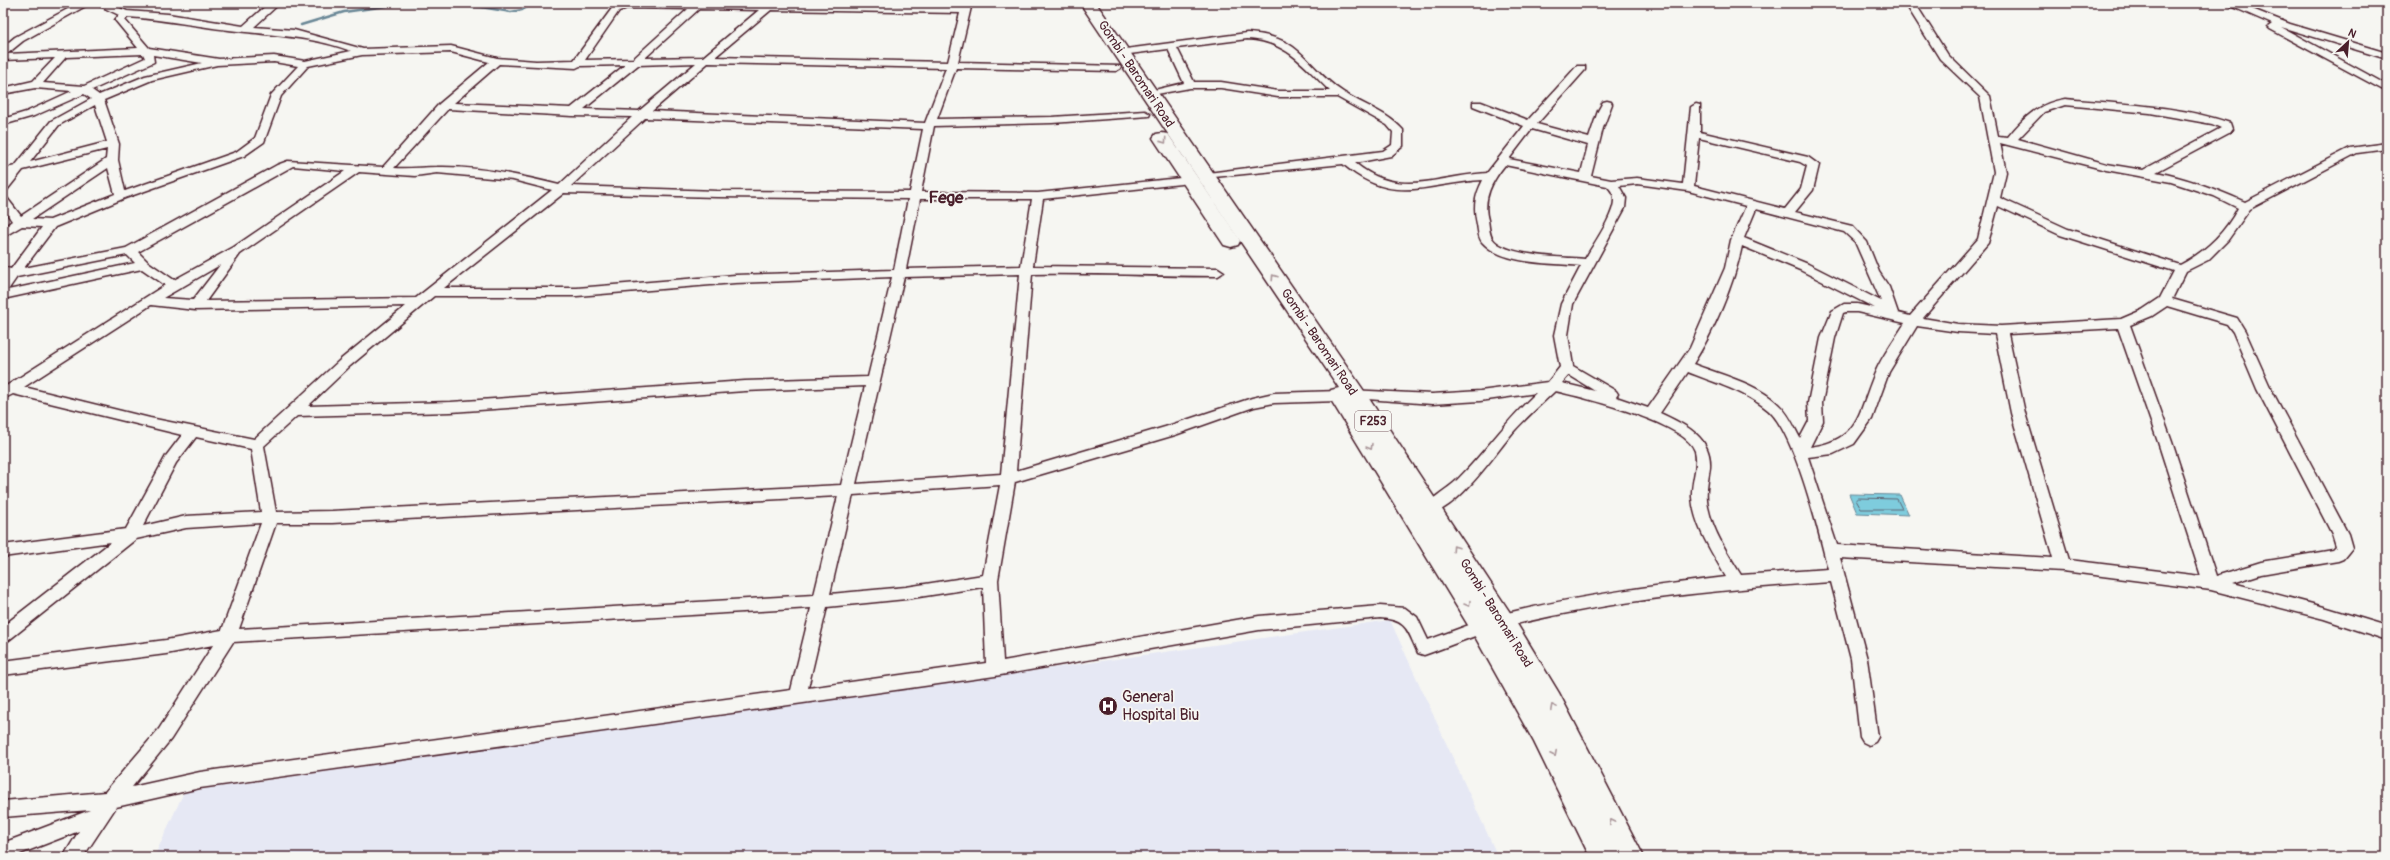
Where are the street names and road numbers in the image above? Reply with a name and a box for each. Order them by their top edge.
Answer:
street label: Gombi - Baromari Road [1094,18,1178,130]
street label: Gombi - Baromari Road [1277,286,1361,398]
road number: F253 [1355,411,1391,431]
street label: Gombi - Baromari Road [1456,556,1536,670]

